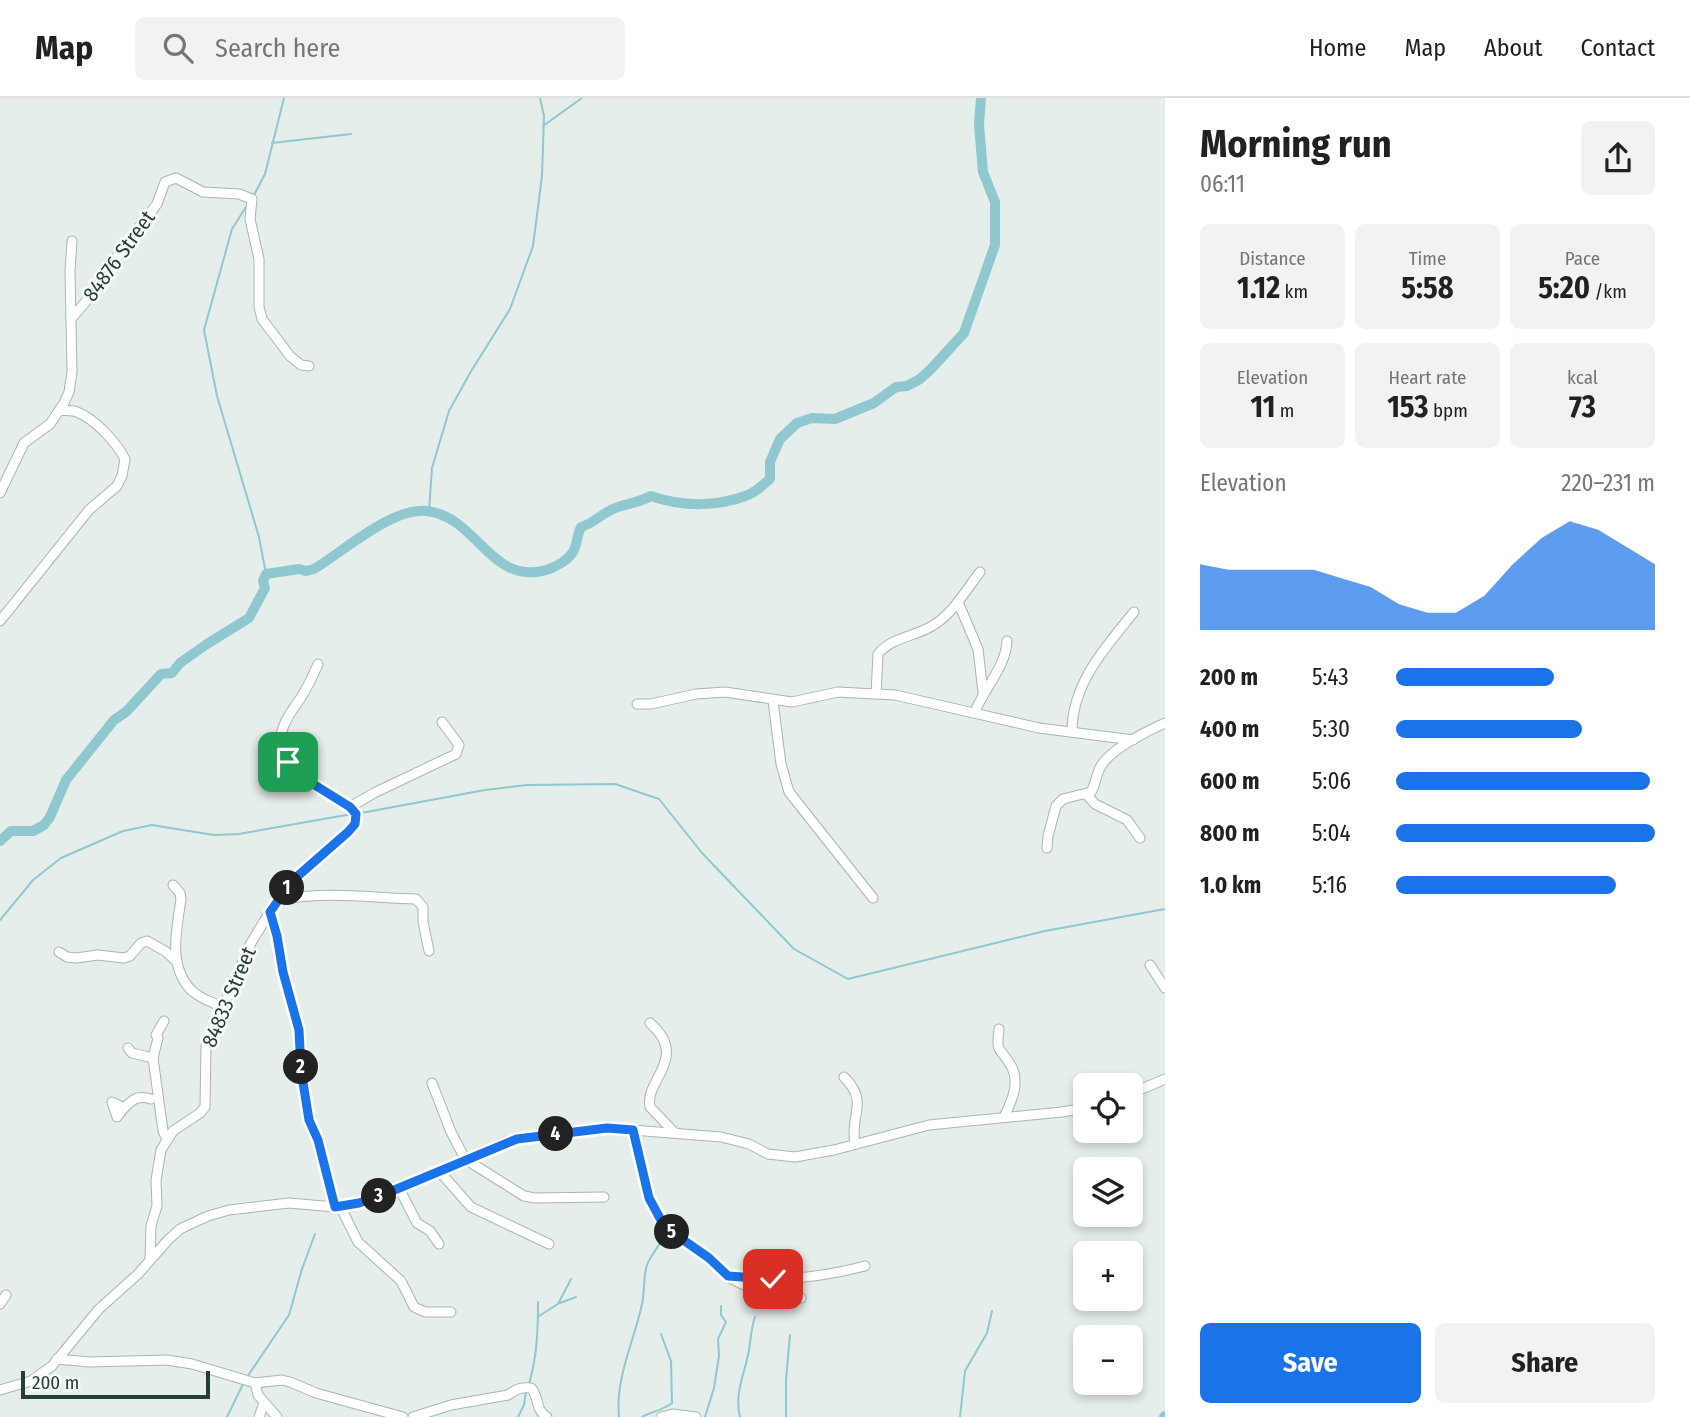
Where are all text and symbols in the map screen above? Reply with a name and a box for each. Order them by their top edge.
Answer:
search box [135,17,625,80]
text: Map [35,28,93,68]
icon: search [159,29,197,67]
text: Search here [215,33,340,64]
text: Home [1309,34,1366,62]
text: Map [1404,34,1446,62]
text: About [1484,34,1542,62]
text: Contact [1580,34,1655,62]
text: Morning run [1200,121,1392,167]
button: share [1581,121,1655,195]
text: 06:11 [1200,170,1245,198]
street label: 84876 Street [77,205,161,306]
text: Distance [1239,247,1306,270]
text: Time [1409,247,1446,270]
text: Pace [1565,247,1600,270]
text: 1.12 [1237,270,1280,306]
text: 5:58 [1401,270,1454,306]
text: 5:20 [1538,270,1590,306]
text: km [1280,280,1308,303]
text: /km [1590,280,1627,303]
text: Elevation [1237,366,1308,389]
text: Heart rate [1388,366,1467,389]
text: kcal [1567,366,1598,389]
text: 11 [1251,389,1275,425]
text: 153 [1387,389,1429,425]
text: 73 [1569,389,1596,425]
text: m [1275,399,1294,422]
text: bpm [1429,399,1468,422]
text: Elevation [1200,469,1287,497]
text: 220–231 m [1561,469,1655,497]
text: 200 m [1200,663,1258,691]
text: 5:43 [1312,663,1349,691]
text: 400 m [1200,715,1259,743]
text: 5:30 [1312,715,1350,743]
pin [258,732,318,792]
icon: arrive [269,743,307,781]
text: 600 m [1200,767,1259,795]
text: 5:06 [1312,767,1351,795]
text: 800 m [1200,819,1260,847]
text: 5:04 [1312,819,1351,847]
pin: 1 [270,870,304,906]
text: 1.0 km [1200,871,1261,899]
text: 5:16 [1312,871,1347,899]
text: 1 [282,876,291,899]
street label: 84833 Street [196,943,262,1051]
pin: 2 [284,1049,318,1084]
text: 2 [296,1055,305,1078]
map controls [1073,1073,1143,1395]
button: locate [1073,1073,1143,1143]
pin: 4 [538,1116,574,1152]
text: 4 [551,1122,560,1145]
button: layers [1073,1157,1143,1227]
pin: 3 [362,1178,396,1214]
text: 3 [374,1184,383,1207]
pin: 5 [654,1214,690,1250]
text: 5 [667,1220,676,1243]
button: + [1073,1241,1143,1311]
pin [743,1249,803,1309]
icon: check [754,1260,792,1298]
button: Save [1200,1323,1421,1403]
button: Share [1435,1323,1655,1403]
button: − [1073,1325,1143,1395]
scale bar [21,1368,210,1400]
text: 200 m [32,1371,79,1394]

